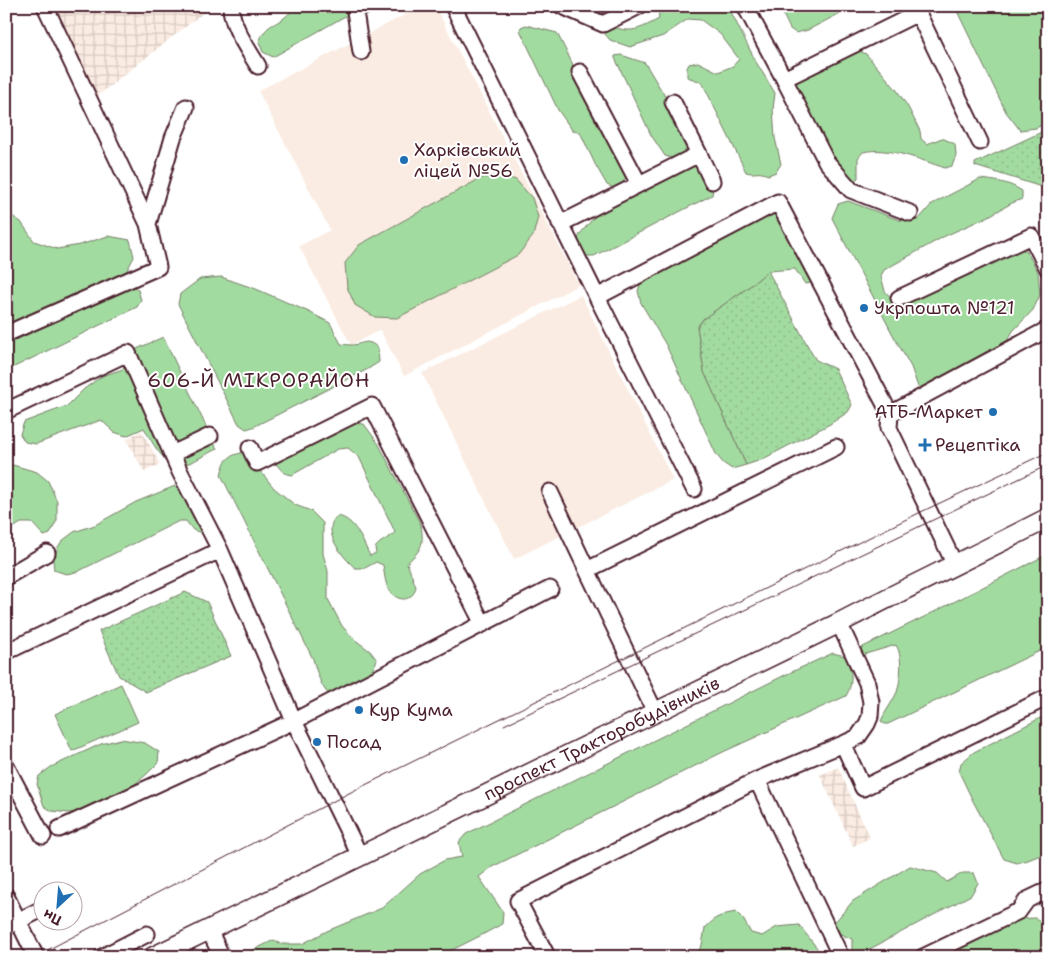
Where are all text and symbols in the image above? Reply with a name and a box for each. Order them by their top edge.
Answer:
place label: Харківський ліцей №56 [414,138,521,183]
marker: Харківський ліцей №56 [398,154,410,166]
place label: Укрпошта №121 [874,296,1014,320]
marker: Укрпошта №121 [858,302,870,314]
district label: 606-Й МІКРОРАЙОН [147,367,371,393]
place label: АТБ-Маркет [875,400,984,424]
marker: АТБ-Маркет [987,406,999,418]
place label: Рецептіка [935,433,1020,457]
marker: Рецептіка [919,439,931,451]
street label: проспект Тракторобудівників [480,671,724,806]
place label: Кур Кума [369,698,453,722]
marker: Кур Кума [353,704,365,716]
place label: Посад [327,730,382,754]
marker: Посад [311,736,323,748]
north arrow [32,880,82,930]
text: Пн [40,906,65,930]

